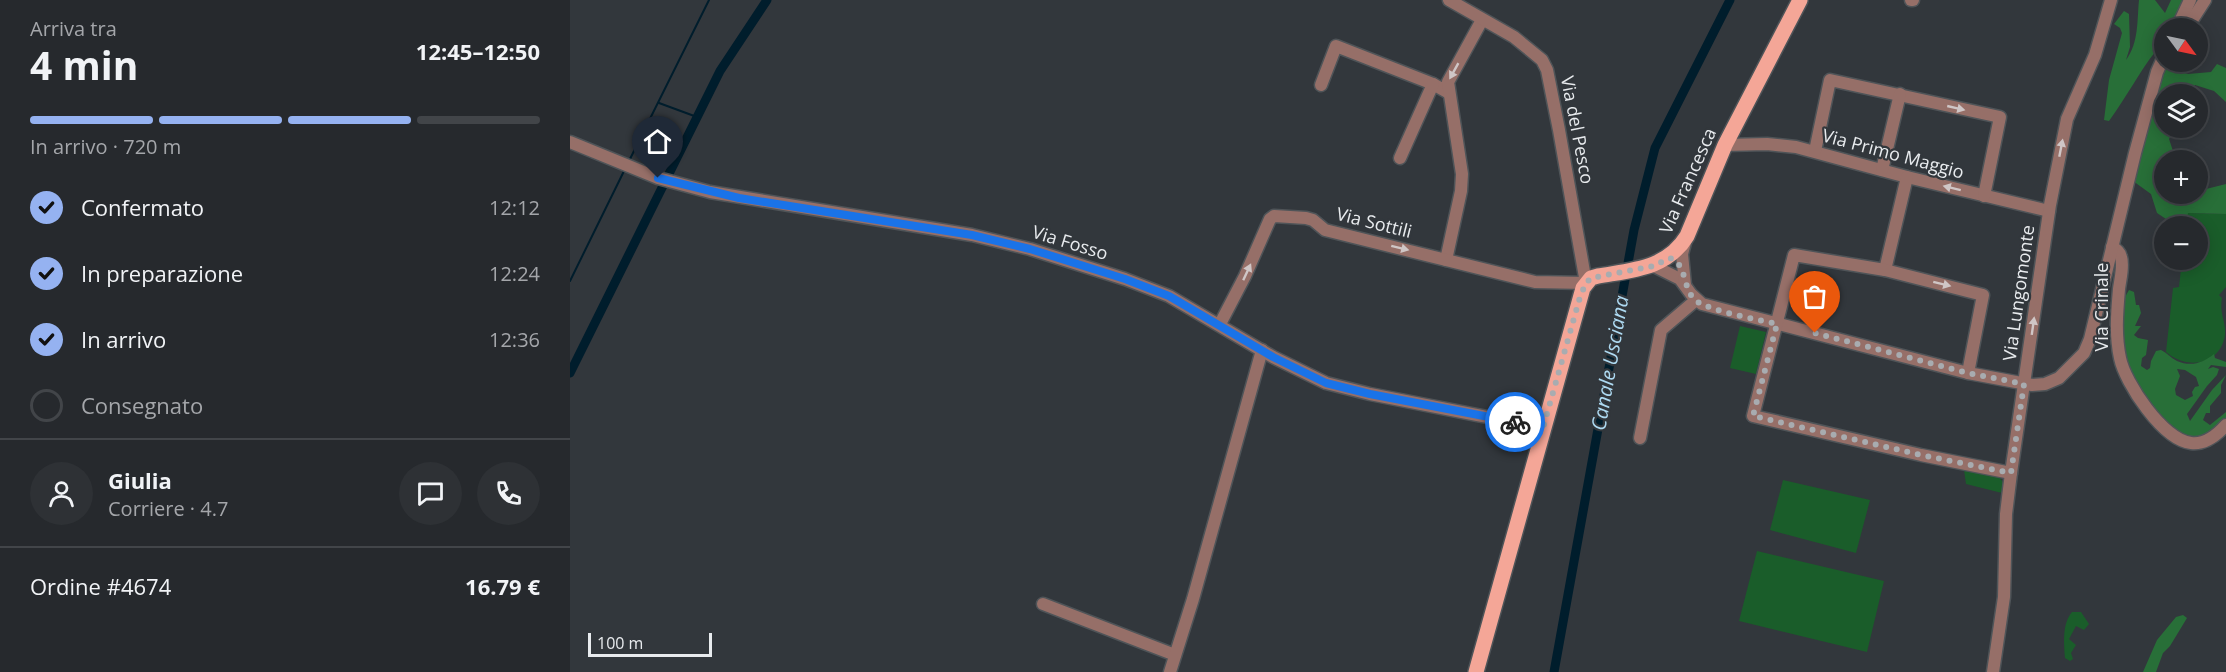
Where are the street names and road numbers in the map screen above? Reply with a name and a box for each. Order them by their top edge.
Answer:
street label: Via del Pesco [1556,74,1600,186]
street label: Via Primo Maggio [1820,123,1967,184]
street label: Via Francesca [1653,124,1721,237]
street label: Via Sottili [1334,201,1415,243]
street label: Via Fosso [1029,219,1111,265]
street label: Via Lungomonte [1997,223,2039,362]
street label: Via Crinale [2089,263,2113,351]

